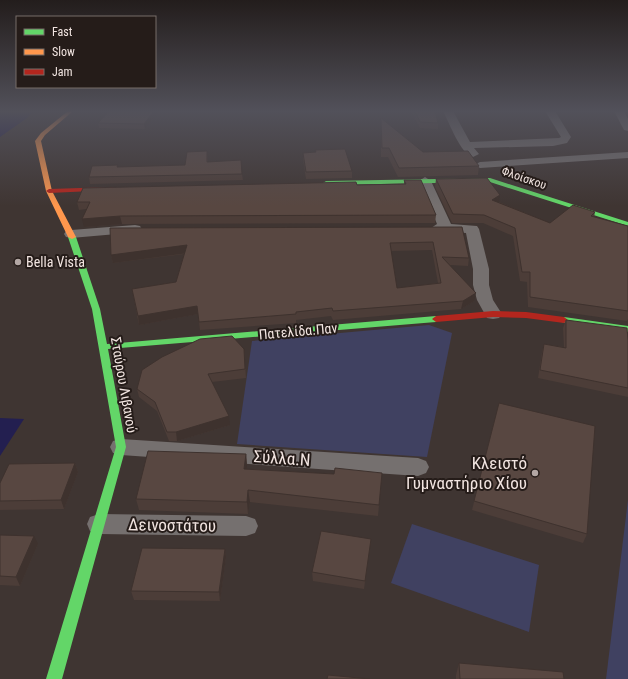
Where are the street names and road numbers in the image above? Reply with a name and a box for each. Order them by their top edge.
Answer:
street label: Φλοίσκου [500,164,548,192]
street label: Πατελίδα.Παν [258,320,338,342]
street label: Σταύρου Λιβανού [108,336,140,434]
street label: Σύλλα.Ν [253,446,311,470]
street label: Δεινοστάτου [128,514,216,536]

